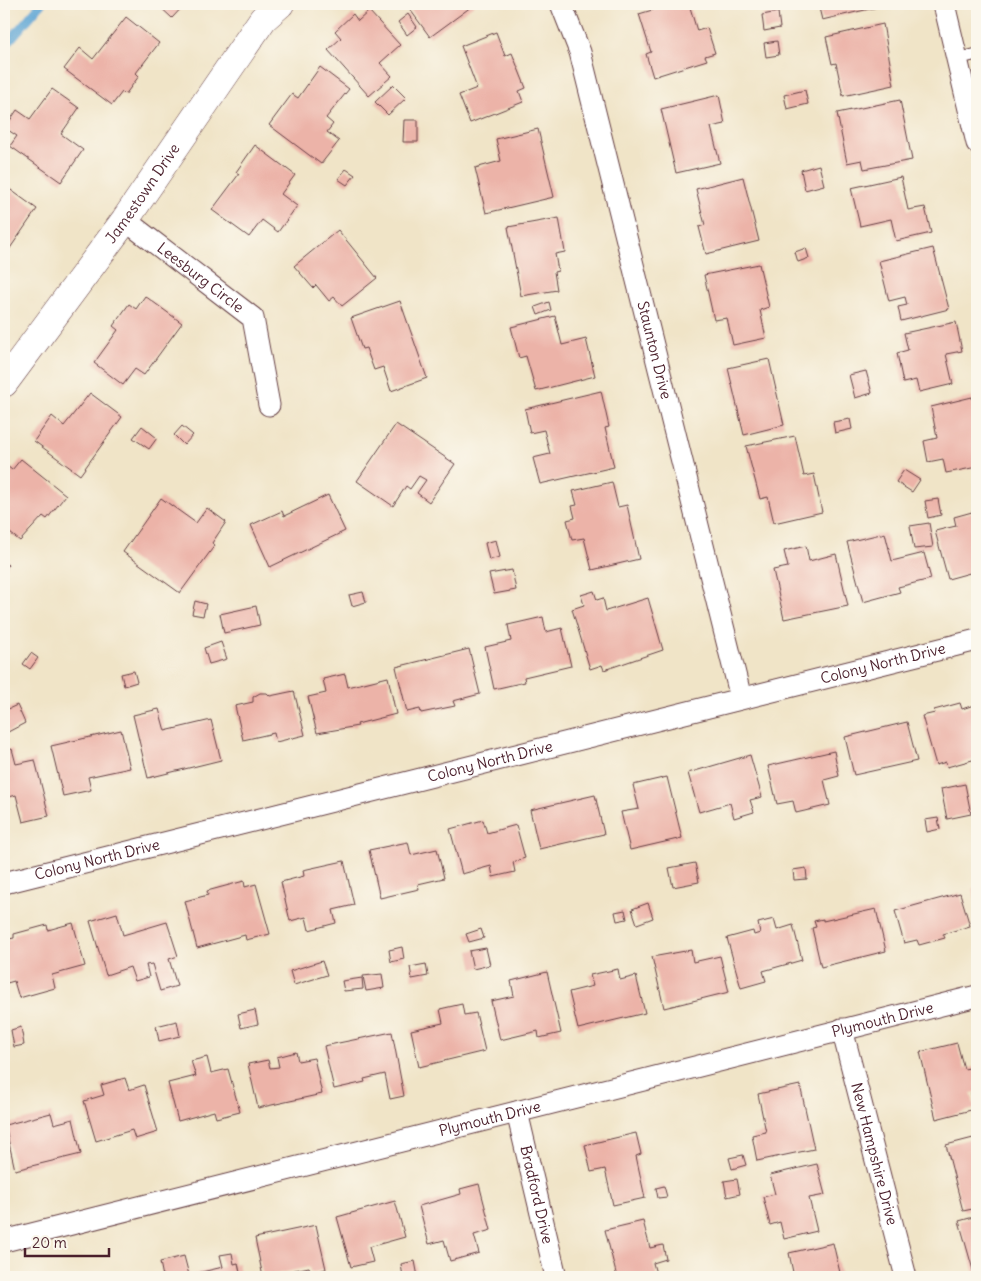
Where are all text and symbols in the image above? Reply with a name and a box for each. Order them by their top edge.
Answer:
street label: Jamestown Drive [101,140,184,247]
street label: Leesburg Circle [154,238,248,317]
street label: Staunton Drive [633,299,676,401]
street label: Colony North Drive [818,638,947,688]
street label: Colony North Drive [425,736,555,786]
street label: Colony North Drive [32,834,162,884]
street label: Plymouth Drive [830,997,935,1041]
street label: New Hampshire Drive [847,1080,902,1227]
street label: Plymouth Drive [437,1096,543,1140]
street label: Bradford Drive [516,1144,558,1246]
scale bar [25,1226,109,1258]
text: 20 m [32,1233,67,1252]

